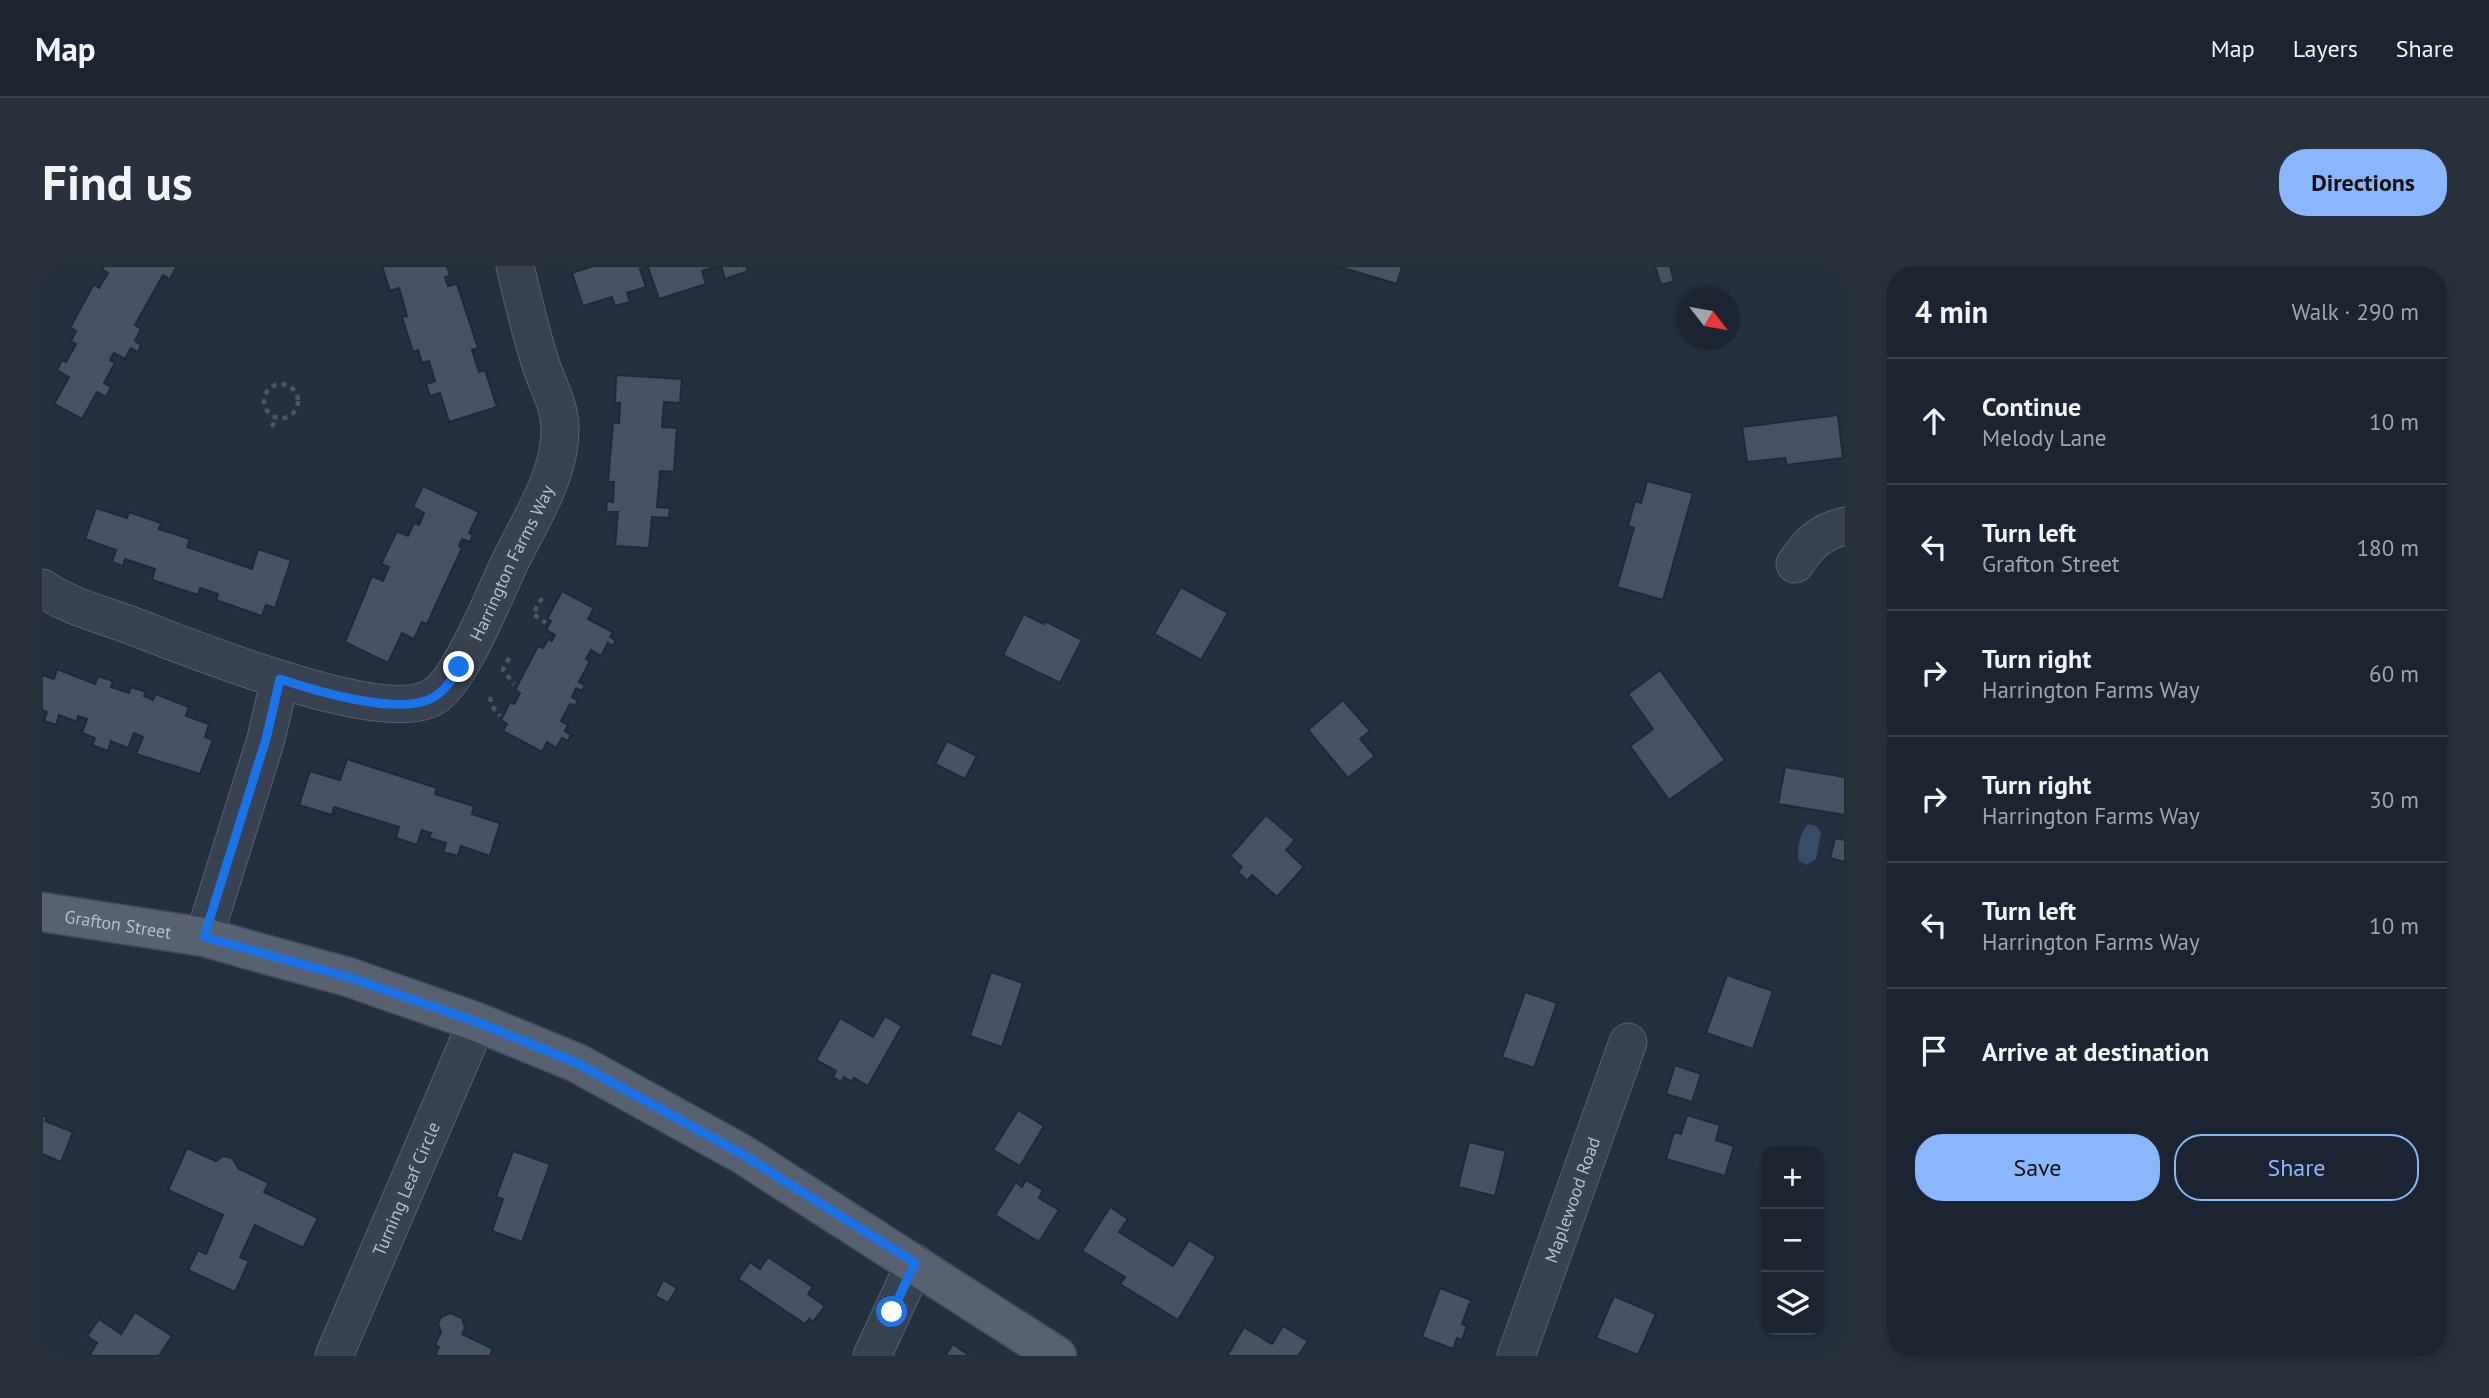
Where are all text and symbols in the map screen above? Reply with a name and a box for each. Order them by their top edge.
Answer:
text: Map [35,27,96,70]
text: Map [2211,33,2255,64]
text: Layers [2293,33,2358,64]
text: Share [2396,33,2454,64]
button: Directions [2279,149,2447,216]
text: Find us [42,150,193,214]
north arrow [1677,287,1740,350]
text: 4 min [1915,292,1988,331]
text: Walk · 290 m [2292,297,2419,326]
text: Continue [1982,390,2081,423]
icon: ahead [1915,402,1953,440]
text: 10 m [2369,407,2419,436]
text: Melody Lane [1982,423,2106,452]
street label: Harrington Farms Way [464,481,559,644]
text: Turn left [1982,516,2076,549]
icon: left [1915,528,1953,566]
text: 180 m [2357,533,2419,562]
text: Grafton Street [1982,549,2120,578]
text: Turn right [1982,642,2091,675]
route end [443,651,474,682]
icon: right [1915,654,1953,692]
text: 60 m [2369,659,2419,688]
text: Harrington Farms Way [1982,675,2200,704]
text: Turn right [1982,768,2091,801]
icon: right [1915,780,1953,818]
text: 30 m [2369,785,2419,814]
text: Harrington Farms Way [1982,801,2200,830]
text: Turn left [1982,894,2076,927]
street label: Grafton Street [63,904,173,943]
icon: left [1915,906,1953,944]
text: 10 m [2369,911,2419,940]
text: Harrington Farms Way [1982,927,2200,956]
icon: arrive [1915,1032,1953,1070]
text: Arrive at destination [1982,1035,2209,1068]
street label: Turning Leaf Circle [367,1118,444,1259]
street label: Maplewood Road [1539,1134,1605,1266]
button: Save [1915,1134,2160,1201]
button: Share [2174,1134,2419,1201]
map controls [1761,1146,1824,1335]
button: + [1761,1146,1824,1209]
button: − [1761,1209,1824,1272]
button: layers [1761,1272,1824,1335]
route start [876,1296,907,1327]

